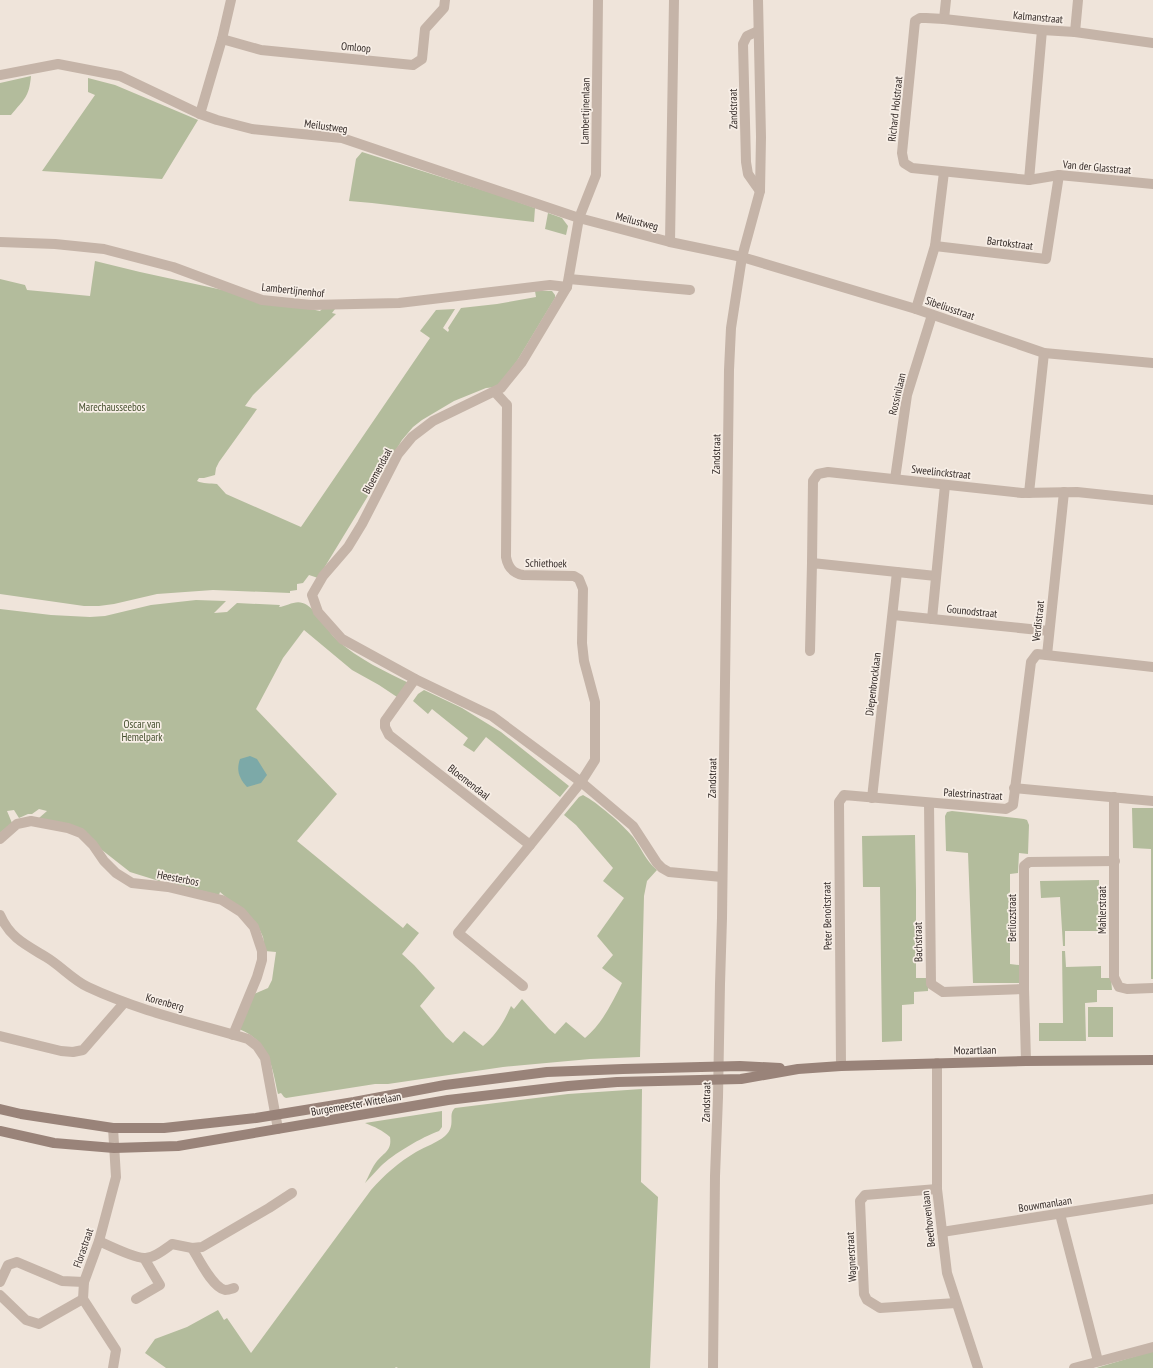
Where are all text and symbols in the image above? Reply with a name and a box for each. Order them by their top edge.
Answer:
street label: Kalmanstraat [1012,8,1064,26]
street label: Omloop [340,39,372,55]
street label: Richard Holstraat [885,76,905,142]
street label: Lambertijnenlaan [577,77,593,144]
street label: Zandstraat [726,89,740,129]
street label: Meilustweg [303,116,349,136]
street label: Van der Glasstraat [1061,157,1132,177]
street label: Meilustweg [614,209,660,233]
street label: Bartokstraat [986,233,1034,253]
street label: Lambertijnenhof [261,280,326,300]
street label: Sibeliusstraat [923,293,977,323]
street label: Rossinilaan [885,371,909,416]
park label: Marechausseebos [79,400,146,414]
street label: Zandstraat [709,434,723,474]
street label: Bloemendaal [359,445,395,496]
street label: Sweelinckstraat [911,462,971,482]
street label: Schiethoek [525,556,568,570]
street label: Verdistraat [1029,600,1047,643]
street label: Gounodstraat [946,601,998,621]
street label: Diepenbrocklaan [862,651,884,717]
park label: Oscar van Hemelpark [121,717,163,744]
street label: Zandstraat [705,758,719,798]
street label: Bloemendaal [445,761,493,803]
street label: Palestrinastraat [943,785,1003,803]
street label: Heesterbos [156,867,200,889]
street label: Peter Benoitstraat [819,882,835,950]
street label: Mahlerstraat [1095,886,1109,934]
street label: Berliozstraat [1005,894,1019,942]
street label: Bachstraat [911,922,925,962]
street label: Korenberg [144,990,186,1014]
street label: Mozartlaan [954,1043,997,1057]
street label: Zandstraat [699,1082,713,1122]
street label: Burgemeester Wittelaan [310,1089,402,1119]
street label: Beethovenlaan [918,1190,938,1248]
street label: Bouwmanlaan [1017,1193,1073,1215]
street label: Florastraat [70,1226,96,1270]
street label: Wagnerstraat [843,1232,859,1282]

